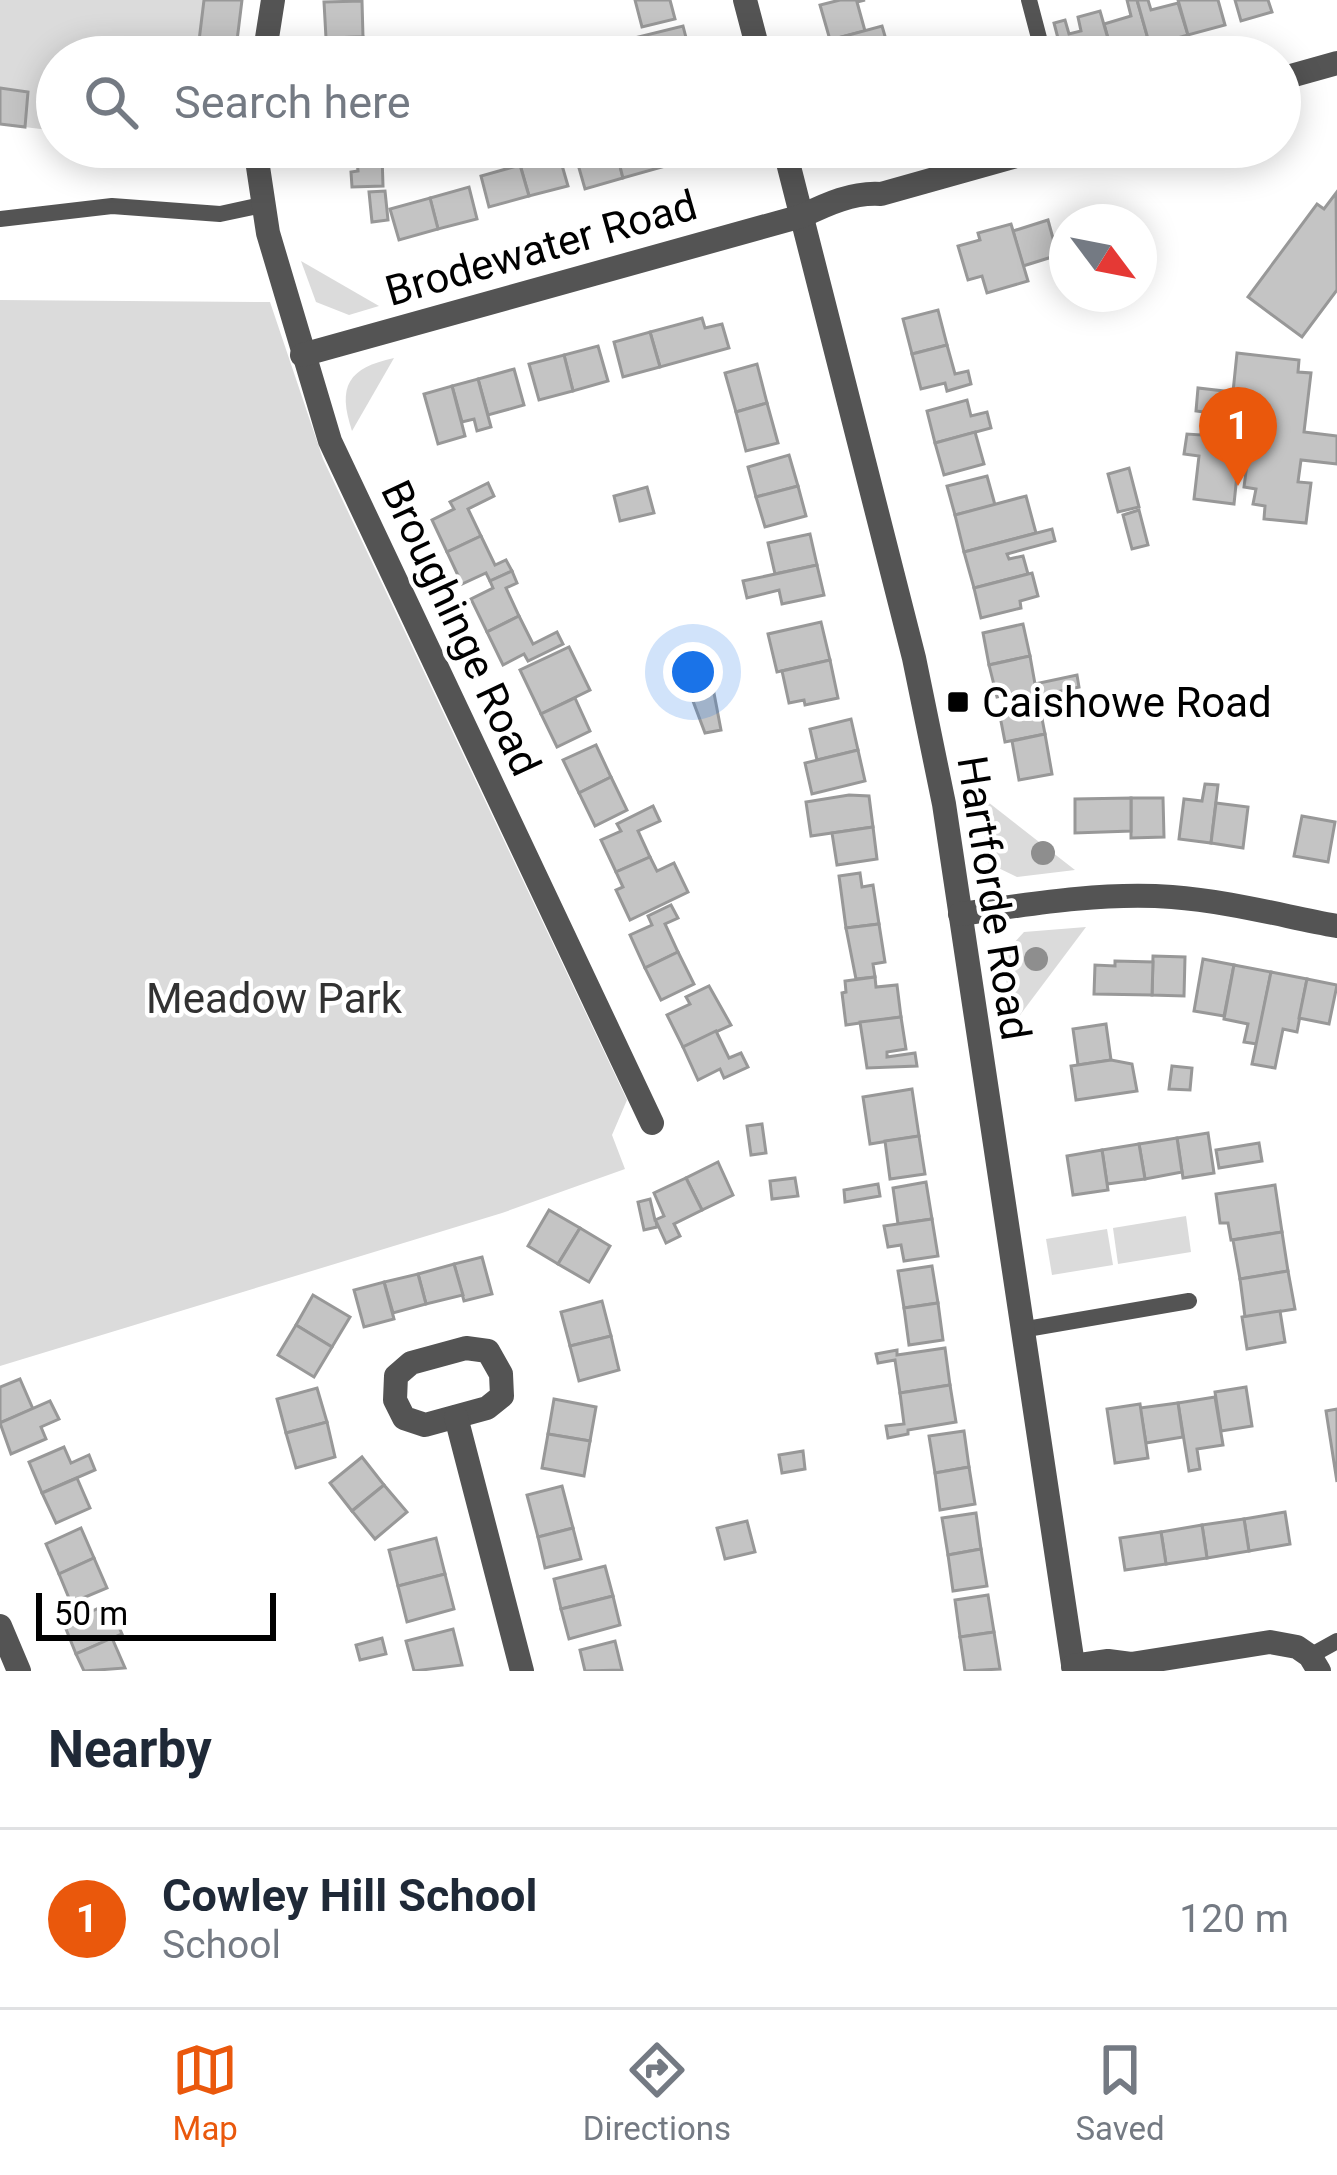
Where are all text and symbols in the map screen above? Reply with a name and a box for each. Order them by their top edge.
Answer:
search box [36,36,1301,168]
icon: search [78,69,144,135]
text: Search here [174,76,411,129]
street label: Brodewater Road [380,180,702,316]
north arrow [1049,204,1157,312]
pin: 1 [1199,387,1277,486]
street label: Broughinge Road [371,473,551,783]
your location [663,642,723,702]
place label: Caishowe Road [982,678,1272,727]
marker: Caishowe Road [945,689,971,715]
street label: Hartforde Road [947,752,1041,1044]
park label: Meadow Park [146,974,403,1023]
scale bar [36,1587,276,1640]
text: 50 m [54,1594,128,1633]
text: Nearby [48,1720,212,1779]
text: Cowley Hill School [162,1869,537,1922]
text: 1 [76,1896,98,1942]
text: 120 m [1179,1896,1289,1942]
text: School [162,1922,281,1968]
tab: Map [172,2037,238,2148]
tab: Directions [583,2037,731,2148]
tab: Saved [1076,2037,1165,2148]

